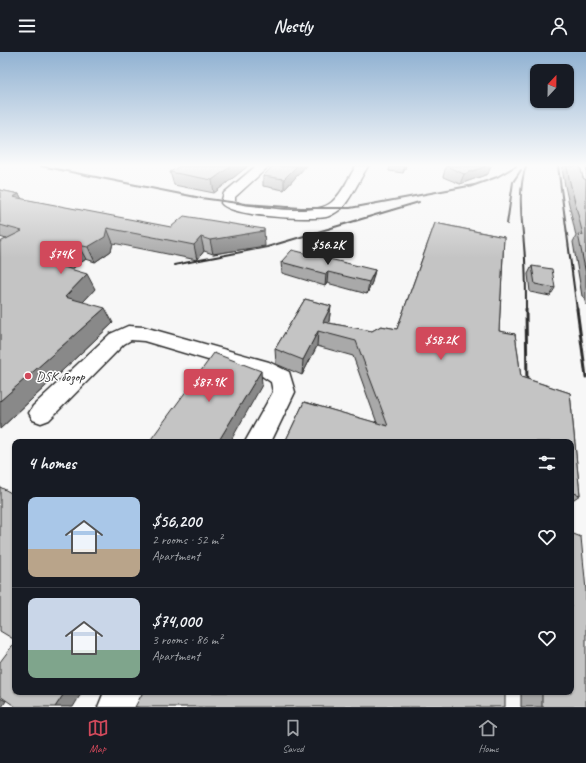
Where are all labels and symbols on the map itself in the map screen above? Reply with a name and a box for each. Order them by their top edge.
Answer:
north arrow [530,64,574,108]
pin: $56.2K [295,232,361,266]
pin: $74K [37,241,85,275]
pin: $58.2K [408,327,474,361]
place label: DSK бозор [36,368,85,385]
pin: $87.9K [176,369,242,403]
marker: DSK бозор [23,371,33,381]

